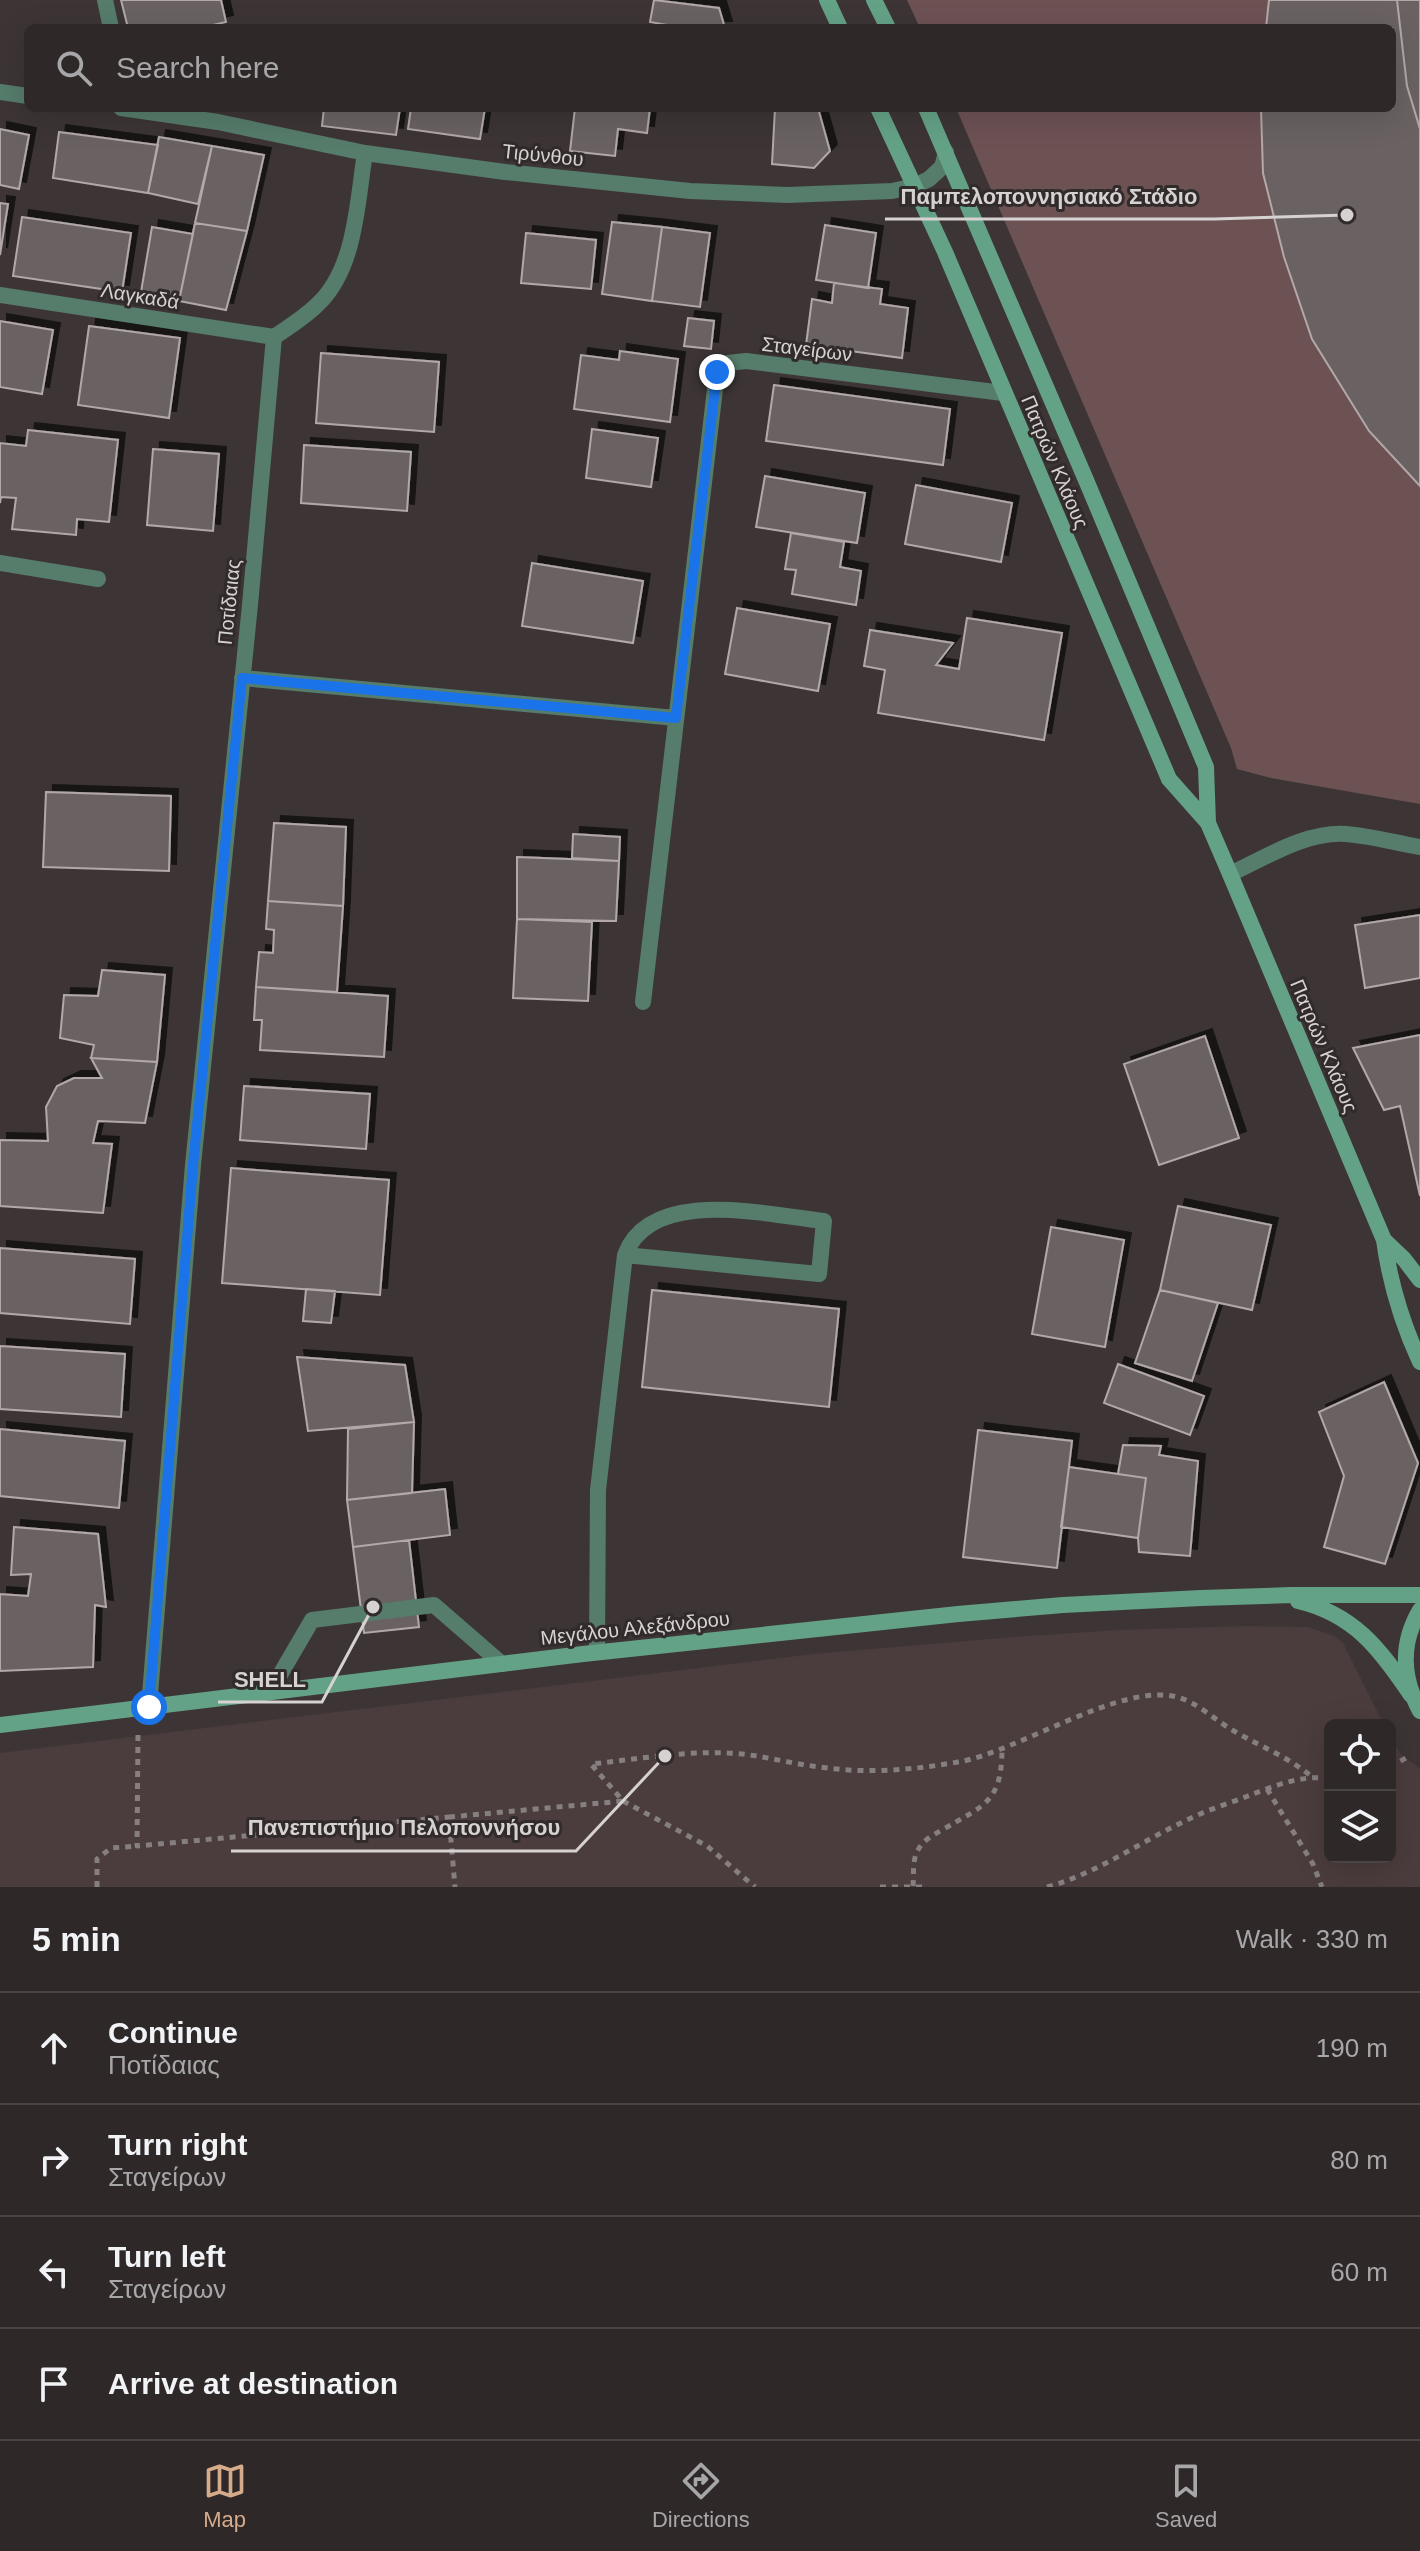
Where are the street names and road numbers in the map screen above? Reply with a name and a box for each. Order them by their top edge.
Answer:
street label: Τιρύνθου [501,140,585,170]
street label: Λαγκαδά [99,279,181,313]
street label: Σταγείρων [761,333,853,365]
street label: Πατρών Κλάους [1017,392,1093,532]
street label: Ποτίδαιας [214,558,244,646]
street label: Πατρών Κλάους [1286,976,1362,1116]
street label: Μεγάλου Αλεξάνδρου [539,1607,731,1649]

